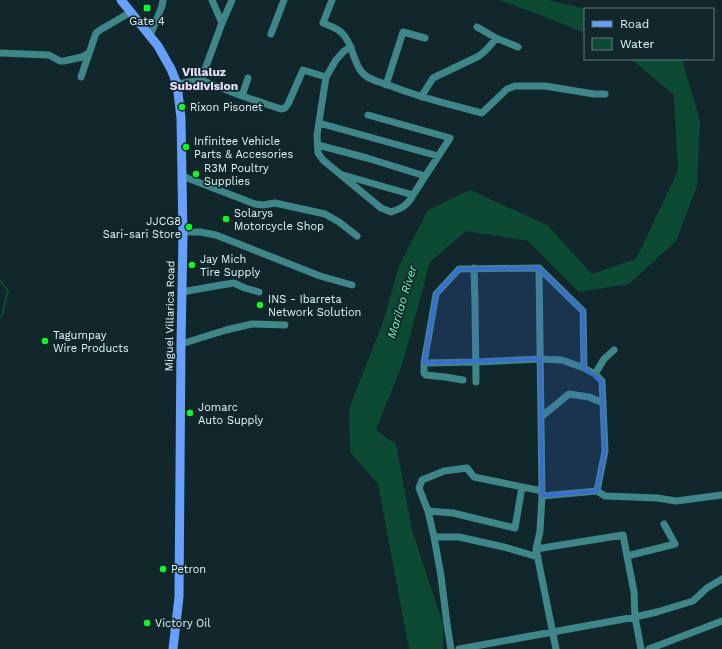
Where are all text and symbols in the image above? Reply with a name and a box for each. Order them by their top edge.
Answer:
marker: Gate 4 [142,3,152,13]
legend [584,8,714,60]
place label: Gate 4 [129,15,165,28]
text: Road [620,17,649,31]
text: Water [620,37,655,51]
district label: Villaluz Subdivision [170,65,238,93]
place label: Rixon Pisonet [190,101,263,114]
marker: Rixon Pisonet [177,102,187,112]
place label: Infinitee Vehicle Parts & Accesories [194,135,293,161]
marker: Infinitee Vehicle Parts & Accesories [181,142,191,152]
place label: R3M Poultry Supplies [204,162,269,188]
marker: R3M Poultry Supplies [191,169,201,179]
place label: Solarys Motorcycle Shop [234,207,324,233]
marker: Solarys Motorcycle Shop [221,214,231,224]
place label: JJCG8 Sari-sari Store [103,215,181,241]
marker: JJCG8 Sari-sari Store [184,222,194,232]
place label: Jay Mich Tire Supply [200,253,260,279]
street label: Miguel Villarica Road [163,260,177,372]
marker: Jay Mich Tire Supply [187,260,197,270]
water label: Marilao River [384,263,420,340]
place label: INS - Ibarreta Network Solution [268,293,361,319]
marker: INS - Ibarreta Network Solution [255,300,265,310]
place label: Tagumpay Wire Products [53,329,129,355]
marker: Tagumpay Wire Products [40,336,50,346]
place label: Jomarc Auto Supply [198,401,264,427]
marker: Jomarc Auto Supply [185,408,195,418]
place label: Petron [171,563,206,576]
marker: Petron [158,564,168,574]
place label: Victory Oil [155,617,211,630]
marker: Victory Oil [142,618,152,628]

